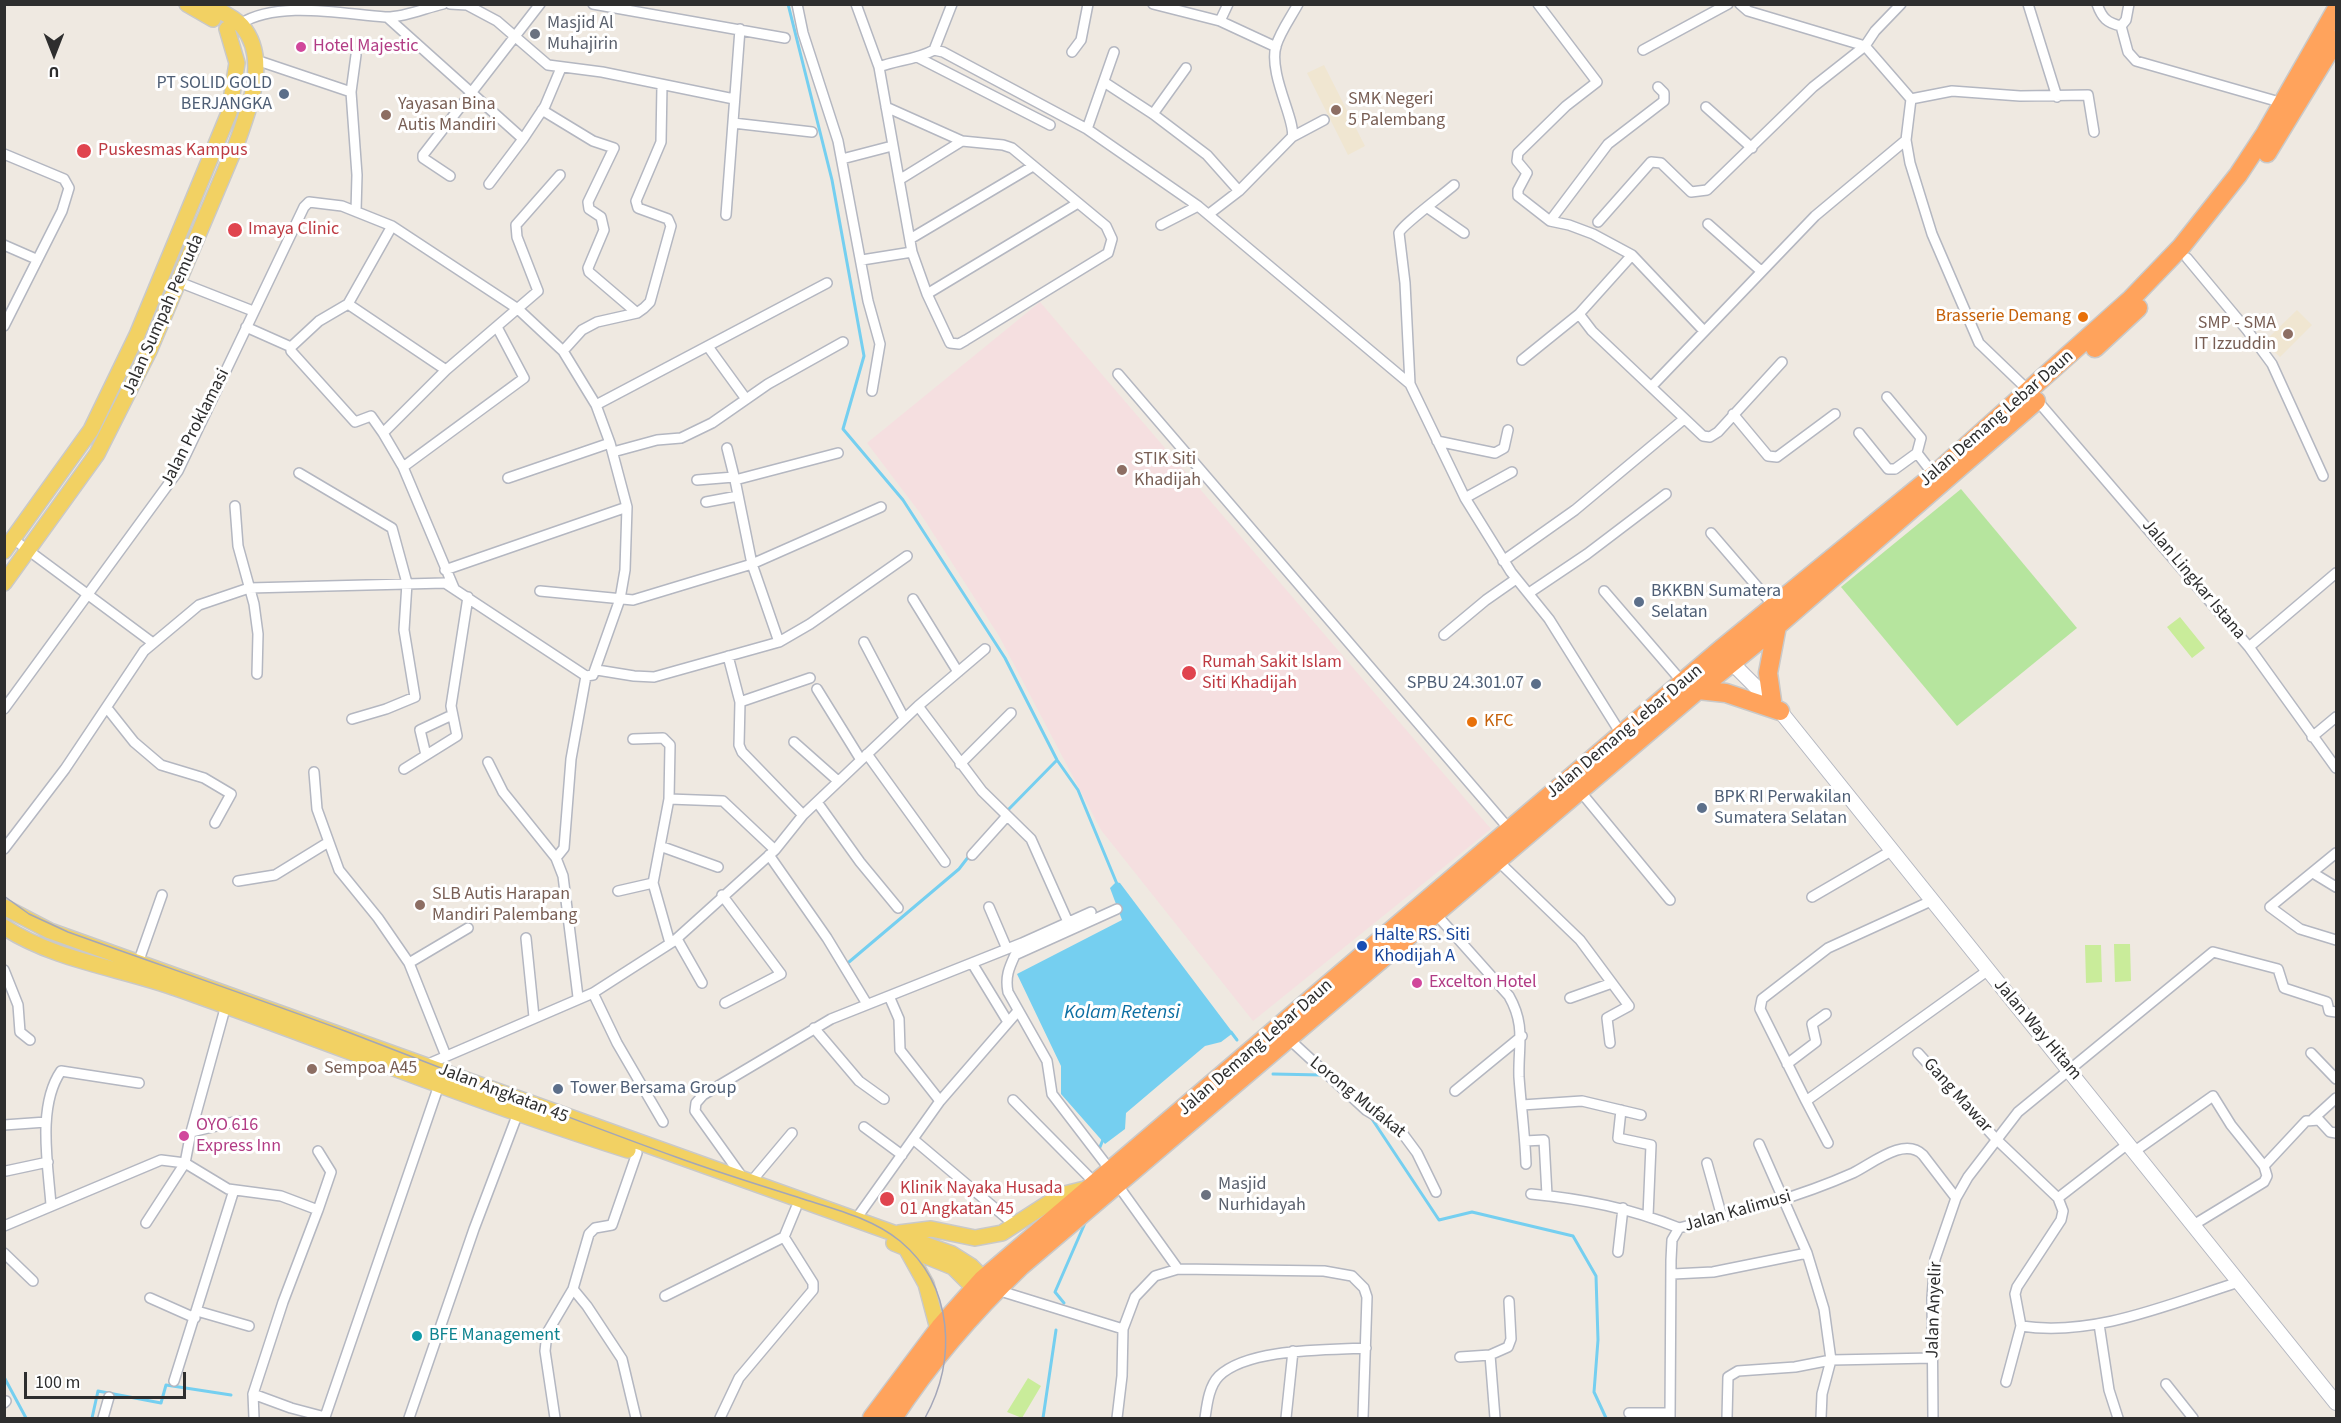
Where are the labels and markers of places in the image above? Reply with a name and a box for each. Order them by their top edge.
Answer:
place label: Masjid Al Muhajirin [547,13,618,56]
marker: Masjid Al Muhajirin [528,27,542,41]
place label: Hotel Majestic [313,36,419,58]
marker: Hotel Majestic [294,40,308,54]
place label: PT SOLID GOLD BERJANGKA [156,73,272,116]
marker: PT SOLID GOLD BERJANGKA [277,87,291,101]
place label: SMK Negeri 5 Palembang [1348,89,1445,132]
place label: Yayasan Bina Autis Mandiri [398,94,496,136]
marker: SMK Negeri 5 Palembang [1329,103,1343,117]
marker: Yayasan Bina Autis Mandiri [379,108,393,122]
place label: Puskesmas Kampus [98,140,247,162]
marker: Puskesmas Kampus [75,142,93,160]
place label: Imaya Clinic [248,219,339,241]
marker: Imaya Clinic [226,221,244,239]
place label: Brasserie Demang [1935,306,2071,328]
marker: Brasserie Demang [2076,310,2090,324]
place label: SMP - SMA IT Izzuddin [2194,313,2276,356]
marker: SMP - SMA IT Izzuddin [2281,327,2295,341]
place label: STIK Siti Khadijah [1134,449,1201,492]
marker: STIK Siti Khadijah [1115,463,1129,477]
place label: BKKBN Sumatera Selatan [1651,581,1781,624]
marker: BKKBN Sumatera Selatan [1632,595,1646,609]
place label: Rumah Sakit Islam Siti Khadijah [1202,652,1342,694]
marker: Rumah Sakit Islam Siti Khadijah [1180,664,1198,682]
place label: SPBU 24.301.07 [1407,673,1524,695]
marker: SPBU 24.301.07 [1529,677,1543,691]
place label: KFC [1484,711,1513,733]
marker: KFC [1465,715,1479,729]
place label: BPK RI Perwakilan Sumatera Selatan [1714,787,1851,830]
marker: BPK RI Perwakilan Sumatera Selatan [1695,801,1709,815]
place label: SLB Autis Harapan Mandiri Palembang [432,884,577,926]
marker: SLB Autis Harapan Mandiri Palembang [413,898,427,912]
place label: Halte RS. Siti Khodijah A [1374,925,1470,968]
marker: Halte RS. Siti Khodijah A [1355,939,1369,953]
place label: Excelton Hotel [1429,972,1537,994]
marker: Excelton Hotel [1410,976,1424,990]
place label: Sempoa A45 [324,1058,417,1080]
marker: Sempoa A45 [305,1062,319,1076]
place label: Tower Bersama Group [570,1078,736,1100]
marker: Tower Bersama Group [551,1082,565,1096]
place label: OYO 616 Express Inn [196,1115,281,1158]
marker: OYO 616 Express Inn [177,1129,191,1143]
place label: Masjid Nurhidayah [1218,1174,1306,1216]
place label: Klinik Nayaka Husada 01 Angkatan 45 [900,1178,1063,1220]
marker: Masjid Nurhidayah [1199,1188,1213,1202]
marker: Klinik Nayaka Husada 01 Angkatan 45 [878,1190,896,1208]
place label: BFE Management [429,1325,560,1347]
marker: BFE Management [410,1329,424,1343]

